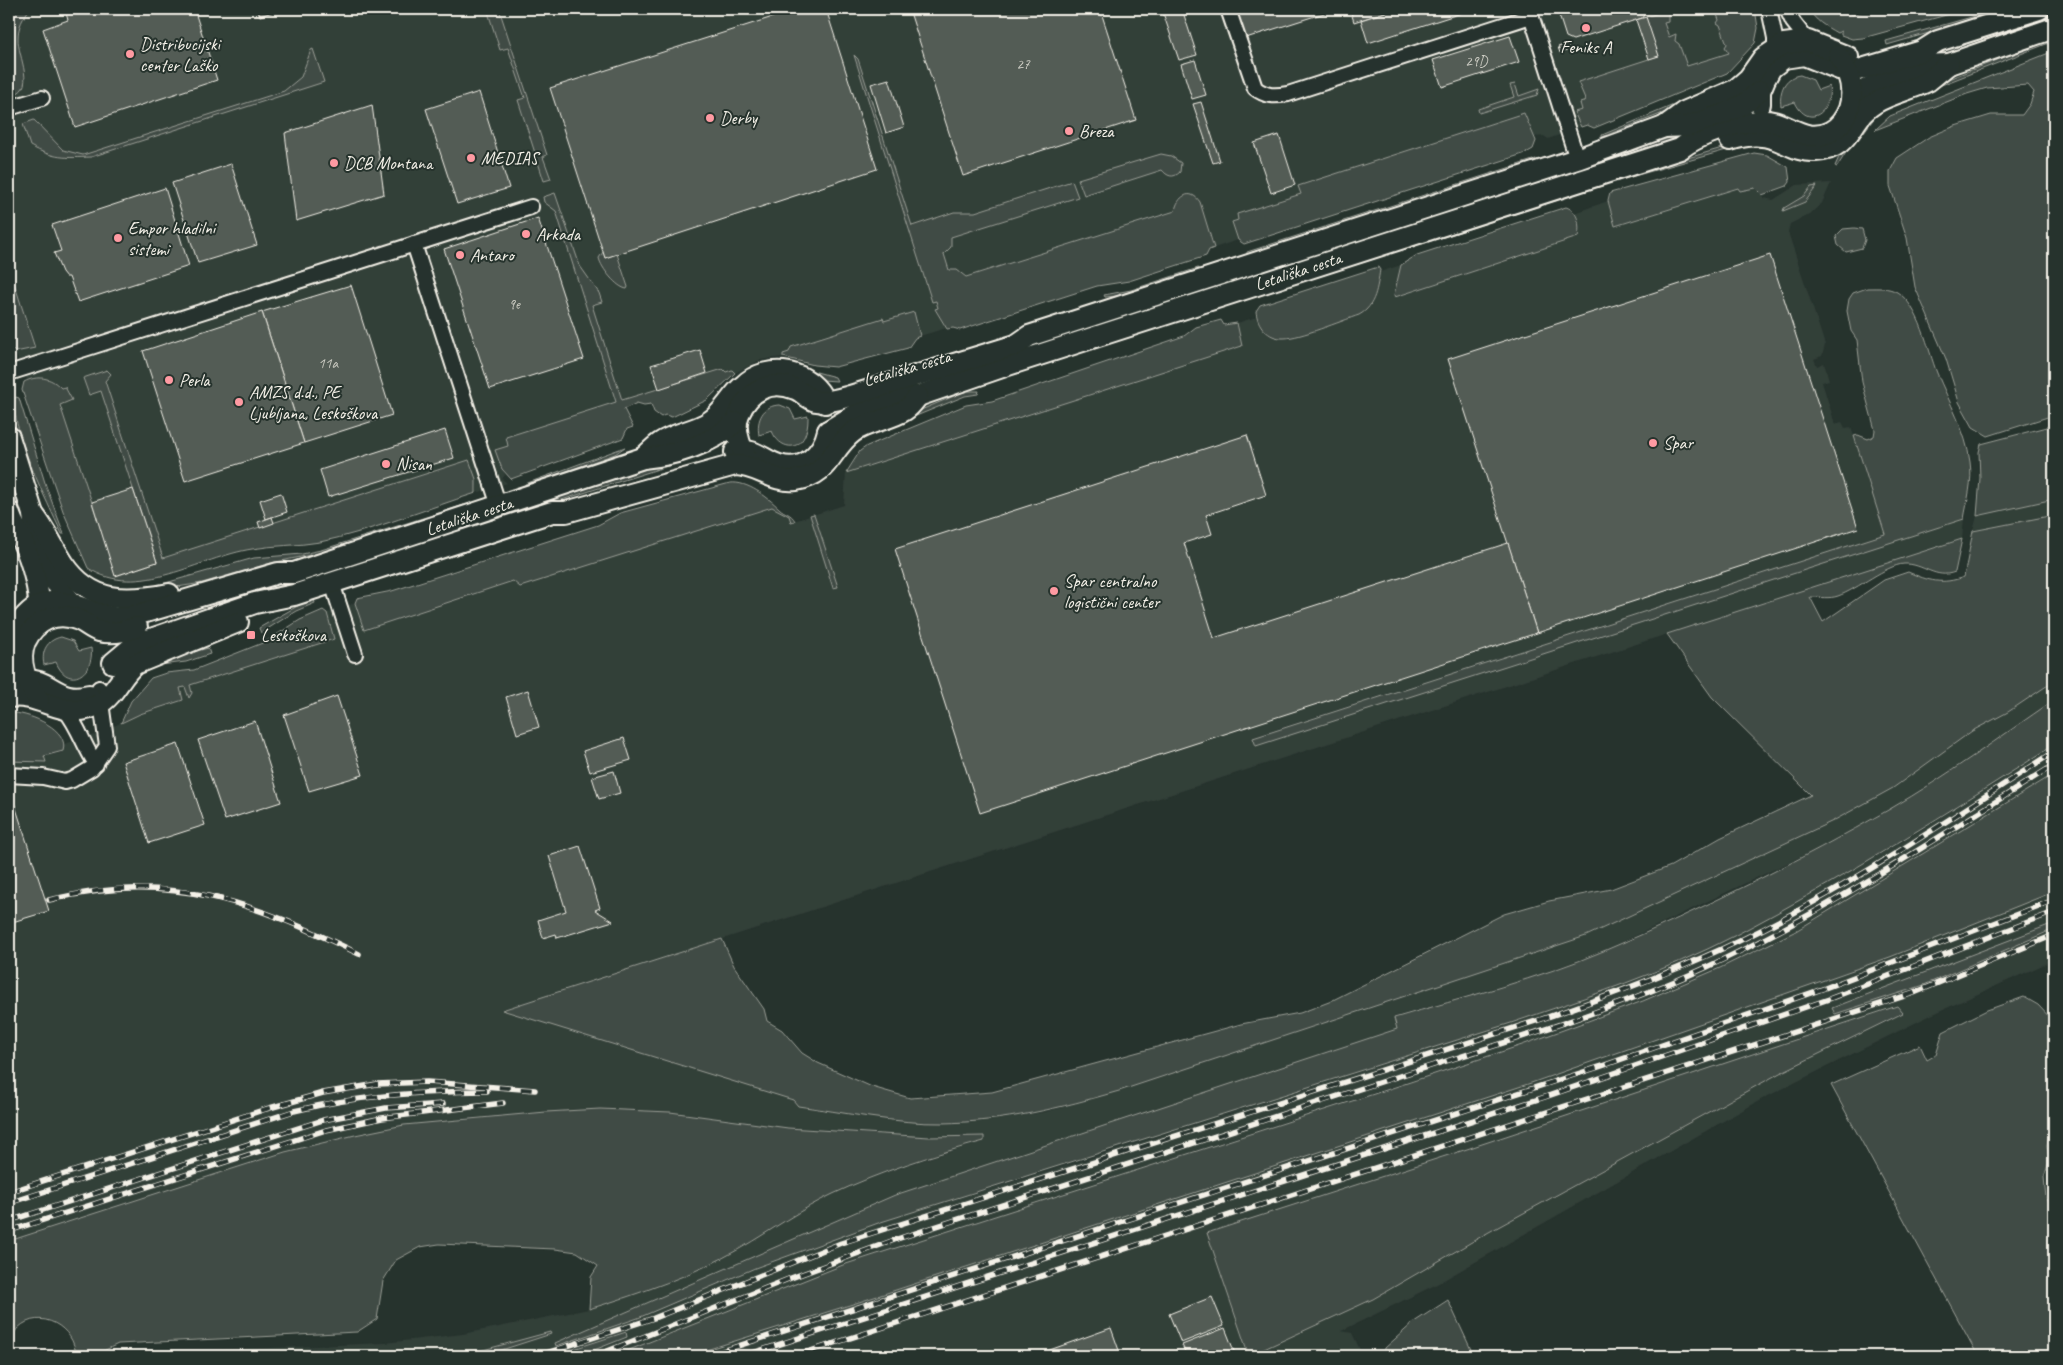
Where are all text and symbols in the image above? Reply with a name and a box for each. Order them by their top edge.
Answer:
marker: Feniks A [1580,22,1592,34]
place label: Distribucijski center Laško [140,33,223,76]
place label: Feniks A [1560,36,1613,58]
marker: Distribucijski center Laško [124,48,136,60]
house number: 29D [1465,52,1488,71]
house number: 27 [1016,55,1031,74]
place label: Derby [720,107,759,129]
marker: Derby [704,112,716,124]
place label: Breza [1079,120,1115,142]
marker: Breza [1063,125,1075,137]
place label: MEDIAS [481,147,541,169]
place label: DCB Montana [344,152,434,174]
marker: MEDIAS [465,152,477,164]
marker: DCB Montana [328,157,340,169]
place label: Empor hladilni sistemi [128,217,218,260]
place label: Arkada [536,223,582,245]
marker: Arkada [520,228,532,240]
marker: Empor hladilni sistemi [112,232,124,244]
place label: Antaro [470,244,515,266]
street label: Letališka cesta [1252,246,1346,295]
marker: Antaro [454,249,466,261]
house number: 9e [508,295,521,314]
street label: Letališka cesta [861,345,955,391]
house number: 11a [318,354,339,373]
place label: Perla [179,369,211,391]
marker: Perla [163,374,175,386]
place label: AMZS d.d., PE Ljubljana, Leskoškova [249,381,379,424]
marker: AMZS d.d., PE Ljubljana, Leskoškova [233,396,245,408]
place label: Spar [1663,432,1694,454]
marker: Spar [1647,437,1659,449]
place label: Nisan [396,453,433,475]
marker: Nisan [380,458,392,470]
street label: Letališka cesta [423,491,517,540]
place label: Spar centralno logistični center [1064,570,1161,613]
marker: Spar centralno logistični center [1048,585,1060,597]
place label: Leskoškova [261,624,328,646]
marker: Leskoškova [245,629,257,641]

